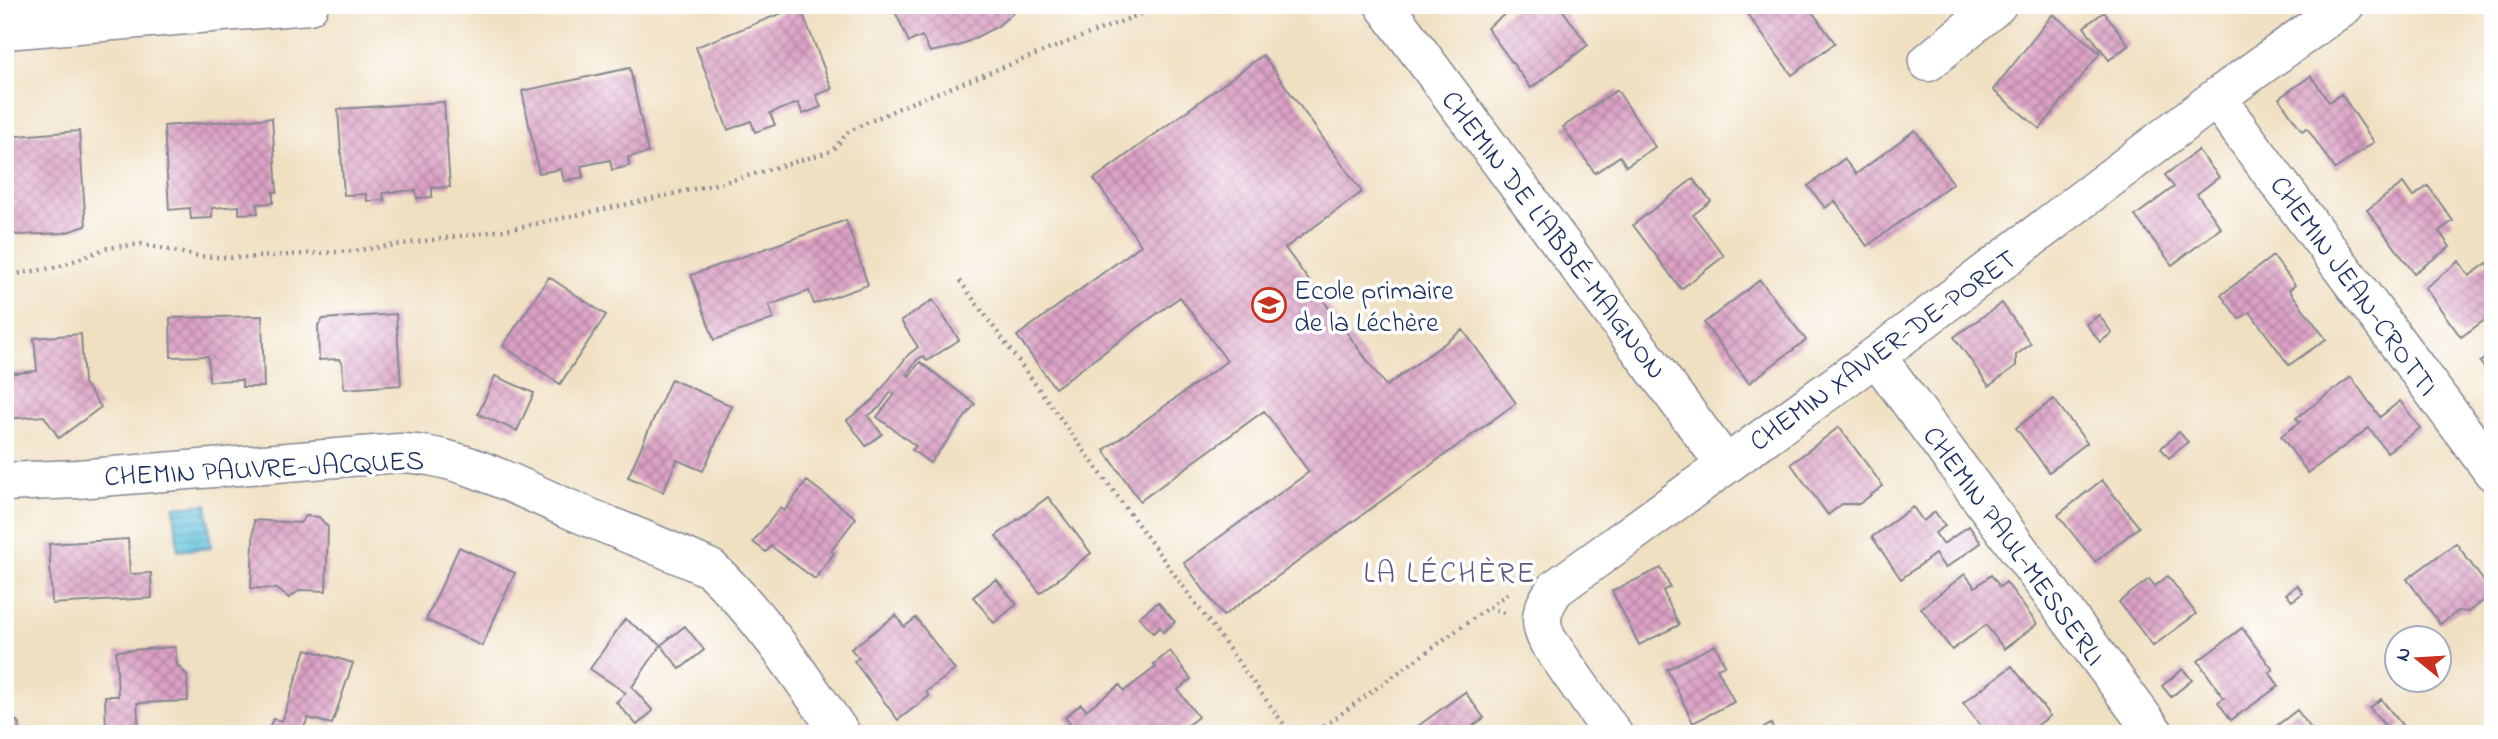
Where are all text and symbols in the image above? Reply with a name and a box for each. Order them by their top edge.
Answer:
street label: CHEMIN DE L'ABBÉ-MAIGNON [1430,83,1675,389]
street label: CHEMIN JEAN-CROTTI [2258,168,2446,406]
street label: CHEMIN XAVIER-DE-PORET [1742,241,2026,463]
place label: Ecole primaire de la Léchère [1294,272,1454,345]
school or university icon: Ecole primaire de la Léchère [1250,286,1288,324]
street label: CHEMIN PAUL-MESSERLI [1911,419,2113,675]
street label: CHEMIN PAUVRE-JACQUES [103,442,425,499]
district label: LA LÉCHÈRE [1363,553,1537,597]
north arrow [2382,624,2452,694]
text: N [2389,644,2419,665]

